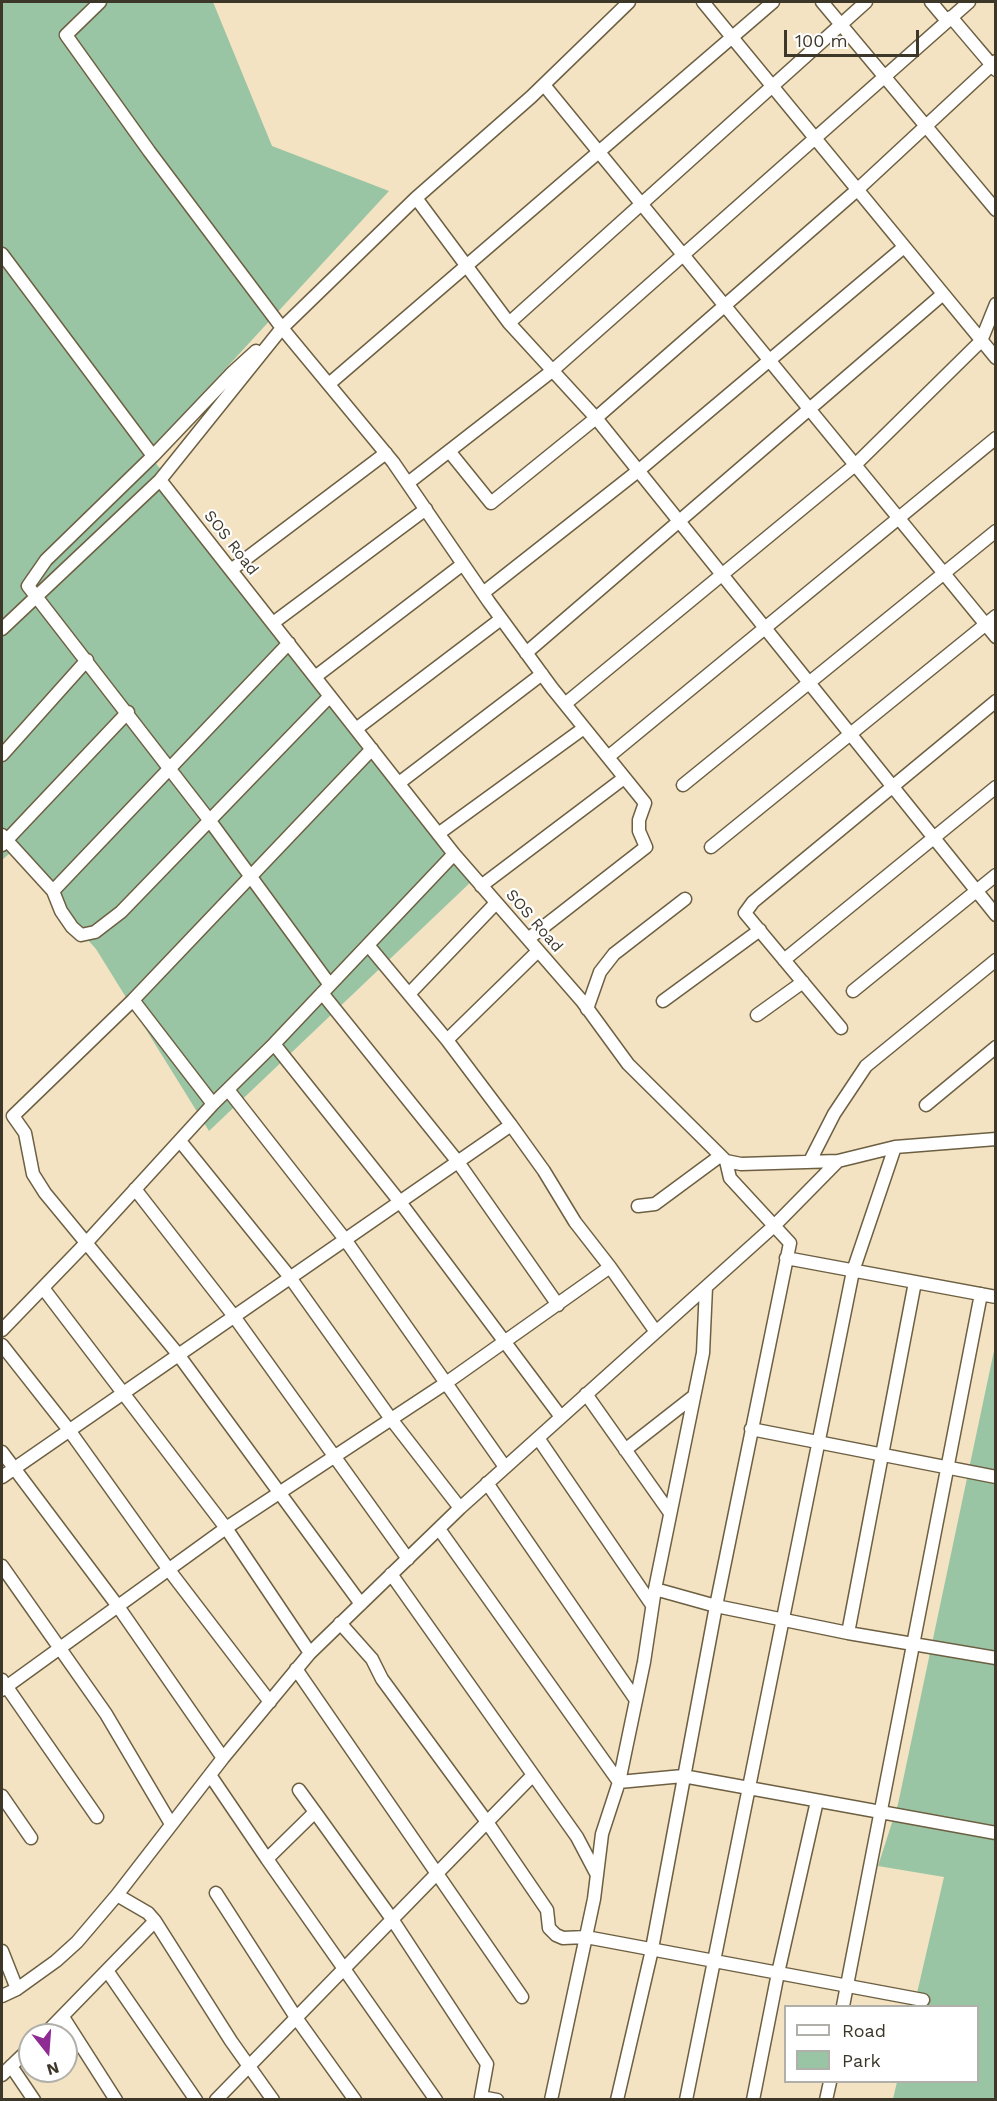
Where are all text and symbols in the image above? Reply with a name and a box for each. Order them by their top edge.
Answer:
scale bar [787,18,922,56]
text: 100 m [795,30,848,51]
street label: SOS Road [200,507,262,579]
street label: SOS Road [501,886,567,956]
legend [784,2005,979,2083]
text: Road [842,2020,886,2041]
north arrow [18,2023,78,2083]
text: Park [842,2050,881,2071]
text: N [44,2058,61,2080]

